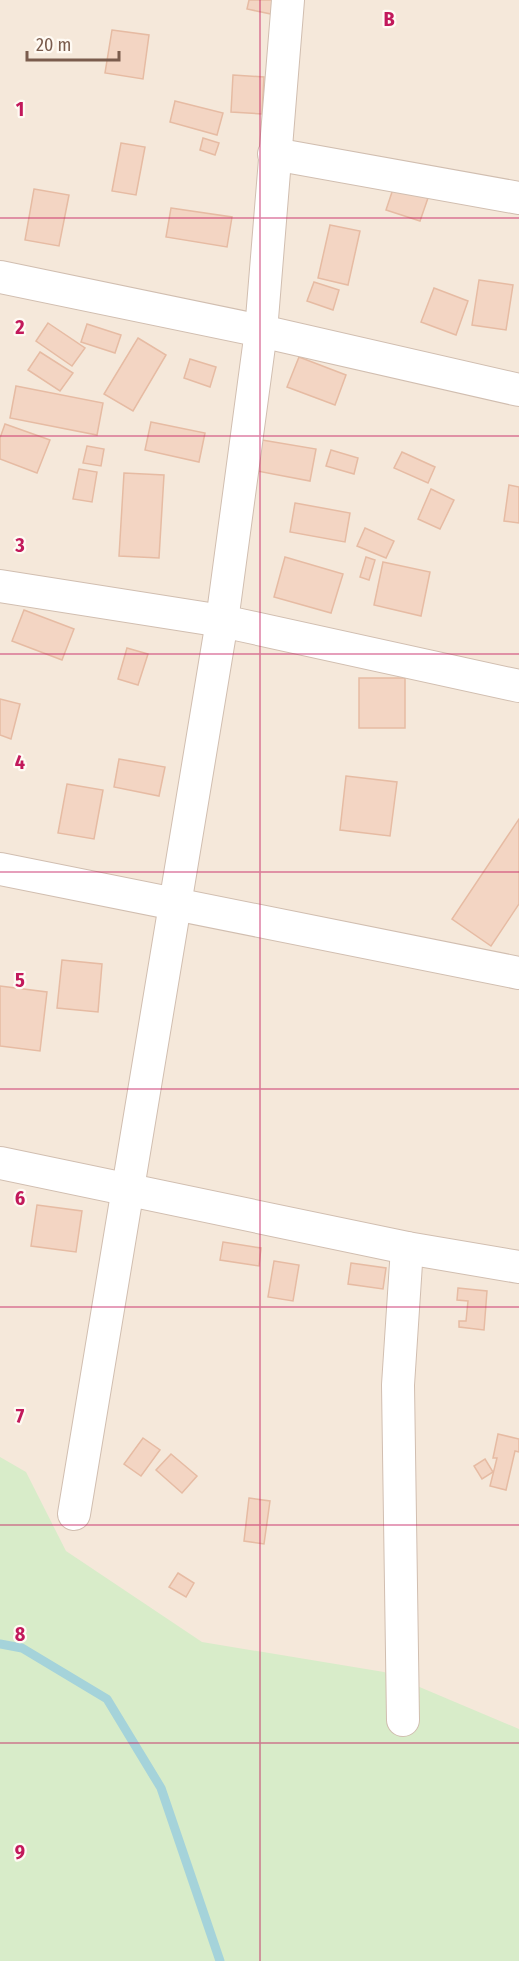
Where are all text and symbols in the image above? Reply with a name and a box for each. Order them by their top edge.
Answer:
text: B [383,7,395,31]
scale bar [27,24,118,62]
text: 20 m [36,34,71,56]
text: 1 [16,97,24,121]
text: 2 [14,315,25,339]
text: 3 [14,533,25,557]
text: 4 [15,750,25,774]
text: 5 [15,968,25,992]
text: 6 [15,1186,25,1210]
text: 7 [16,1404,25,1428]
text: 8 [15,1622,26,1646]
text: 9 [15,1840,25,1864]

